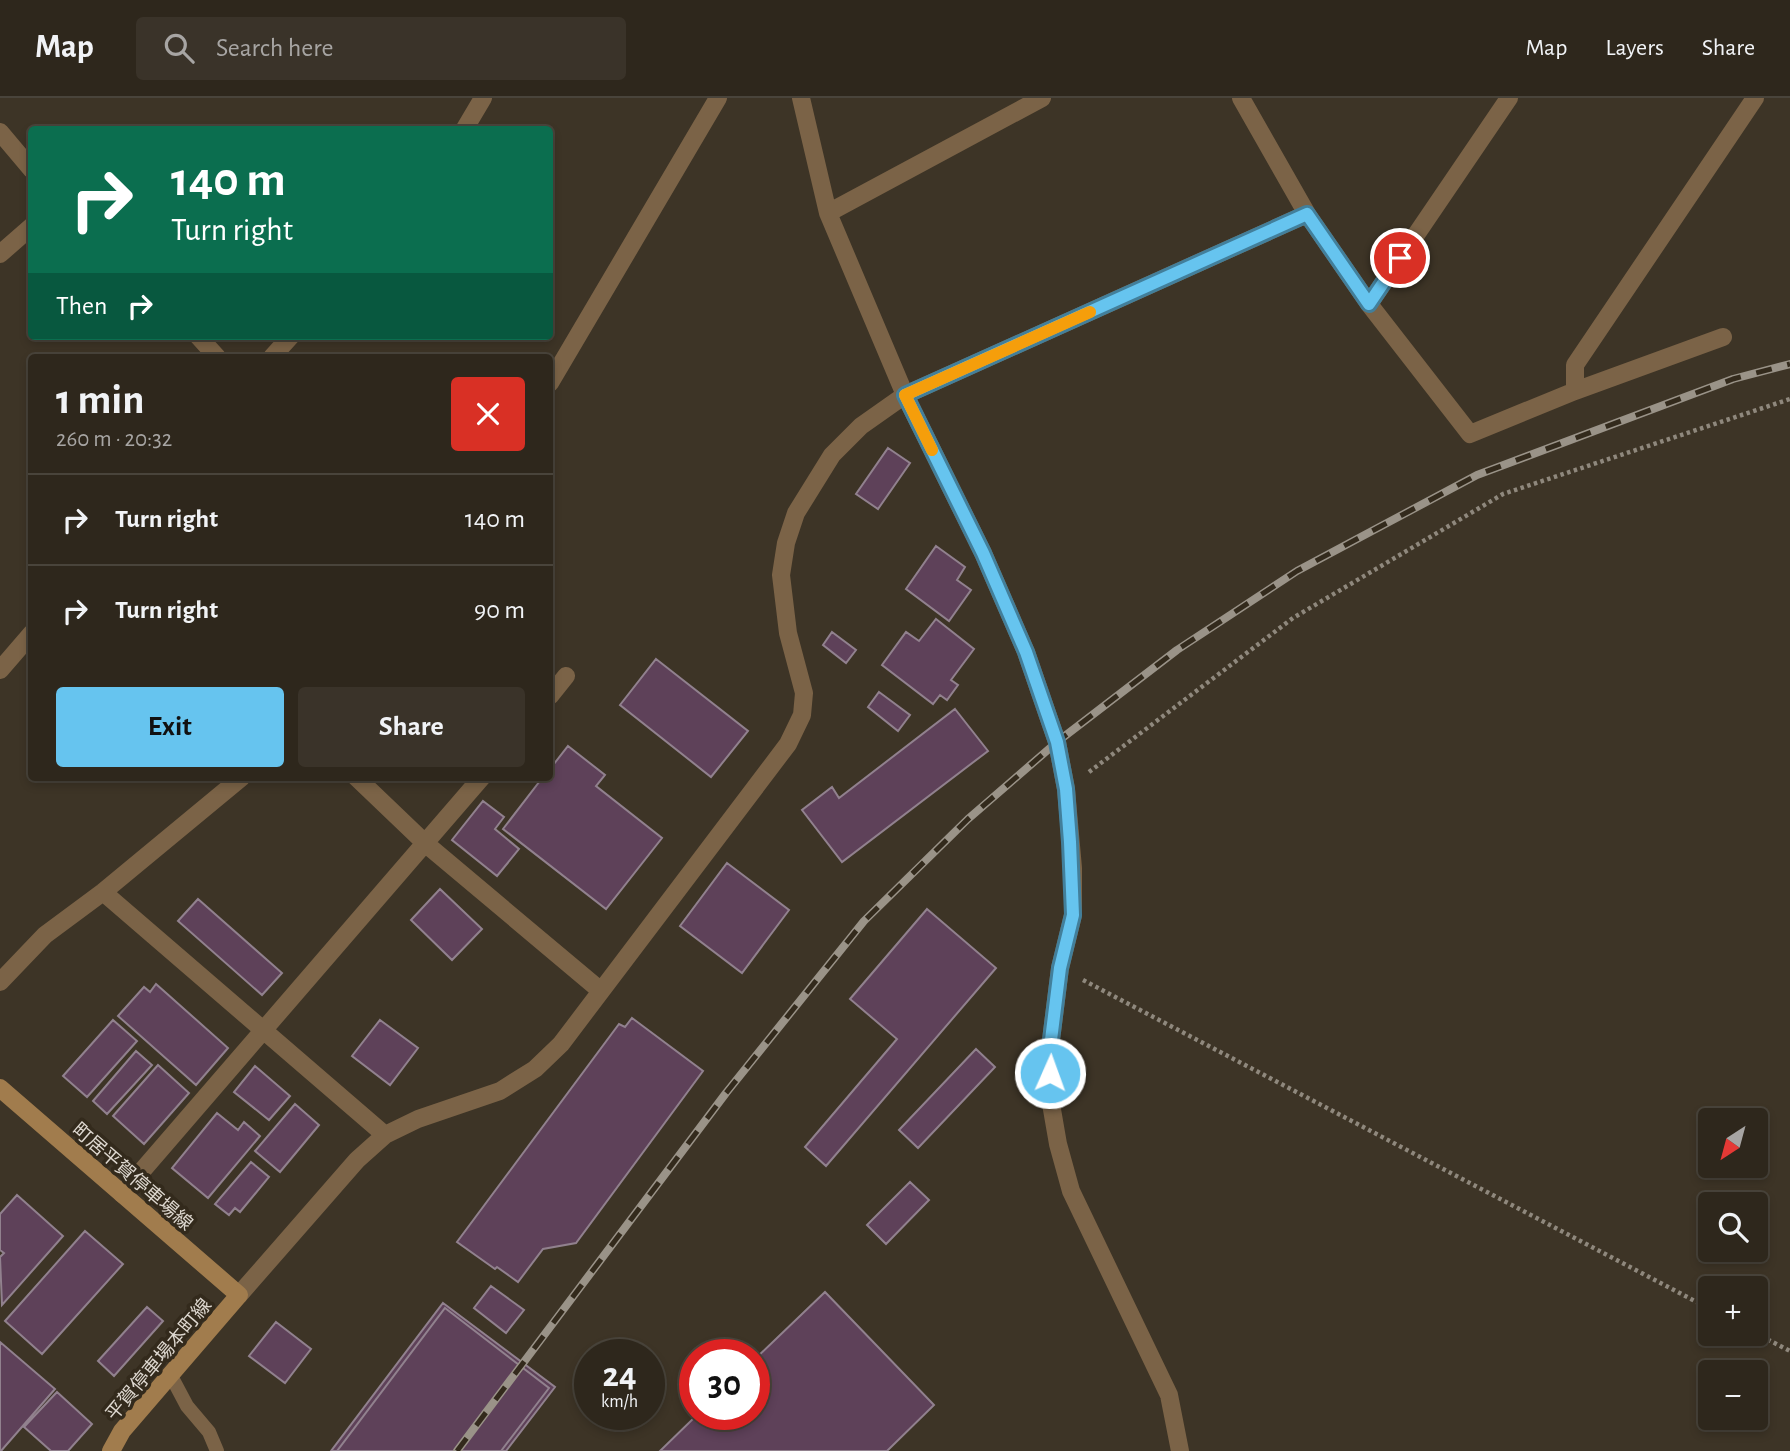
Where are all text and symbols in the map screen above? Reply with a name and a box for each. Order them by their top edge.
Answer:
search box [136,17,626,80]
icon: search [160,29,198,67]
text: Map [35,31,94,64]
text: Search here [216,35,334,61]
text: Map [1525,36,1567,60]
text: Layers [1605,36,1664,60]
text: Share [1702,36,1755,60]
icon: right [56,154,147,245]
text: 140 m [171,156,286,205]
text: Turn right [171,214,293,246]
pin [1370,228,1430,288]
icon: arrive [1381,239,1419,277]
icon: right [121,287,159,325]
text: Then [56,293,107,319]
button: close [451,377,525,451]
text: 1 min [56,379,145,421]
text: 260 m · 20:32 [56,428,172,451]
icon: right [56,501,94,539]
text: Turn right [115,506,218,532]
text: 140 m [465,506,525,532]
icon: right [56,592,94,630]
text: Turn right [115,597,218,623]
text: 90 m [474,597,525,623]
button: Exit [56,687,284,767]
button: Share [298,687,525,767]
position arrow [1013,1036,1087,1110]
north arrow [1698,1108,1768,1178]
map controls [1698,1108,1768,1430]
street label: 町居平賀停車場線 [68,1119,197,1234]
button: search [1698,1192,1768,1262]
button: + [1698,1276,1768,1346]
street label: 平賀停車場本町線 [101,1294,215,1424]
speed limit sign: 30 [679,1339,770,1430]
text: 24 [602,1358,637,1393]
button: − [1698,1360,1768,1430]
text: km/h [601,1393,638,1411]

